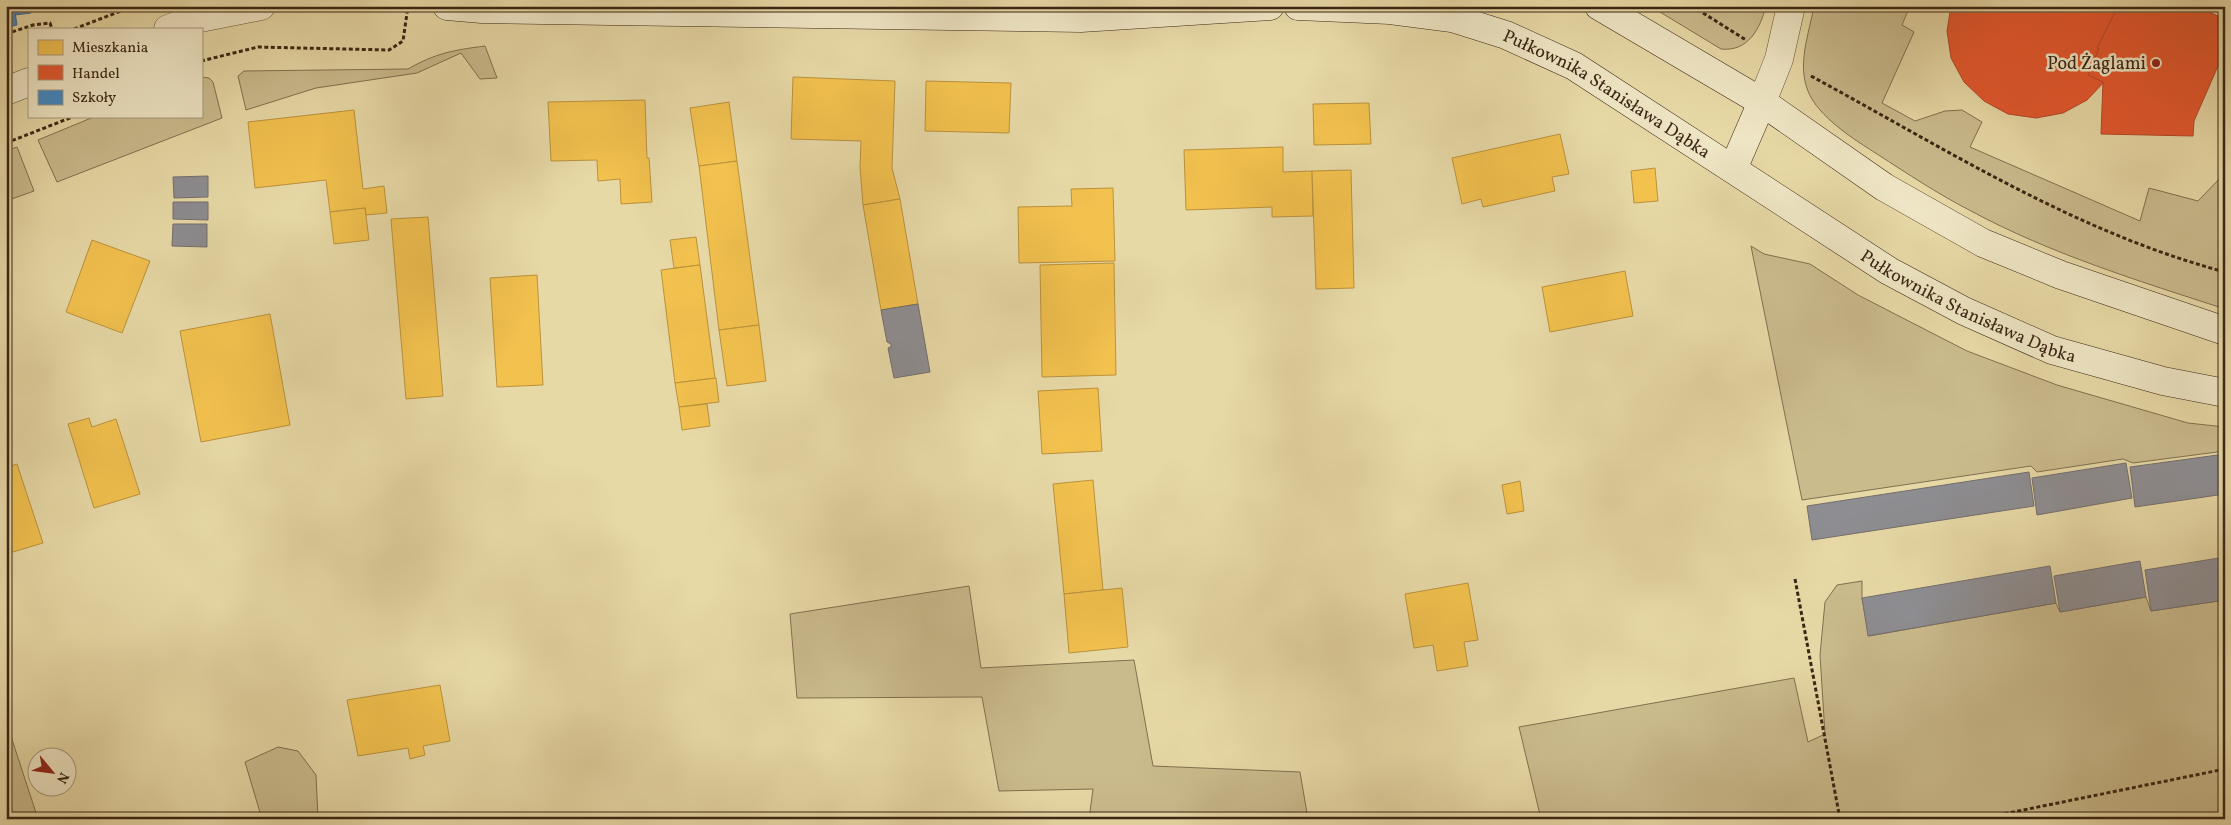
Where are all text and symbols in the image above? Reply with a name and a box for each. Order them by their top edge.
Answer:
street label: Pułkownika Stanisława Dąbka [1498,24,1715,165]
legend [28,28,202,118]
text: Mieszkania [72,38,148,59]
place label: Pod Żaglami [2047,52,2146,77]
marker: Pod Żaglami [2150,57,2162,69]
text: Handel [72,64,120,85]
text: Szkoły [72,88,116,109]
street label: Pułkownika Stanisława Dąbka [1855,245,2079,370]
north arrow [28,748,78,798]
text: N [51,769,73,787]

